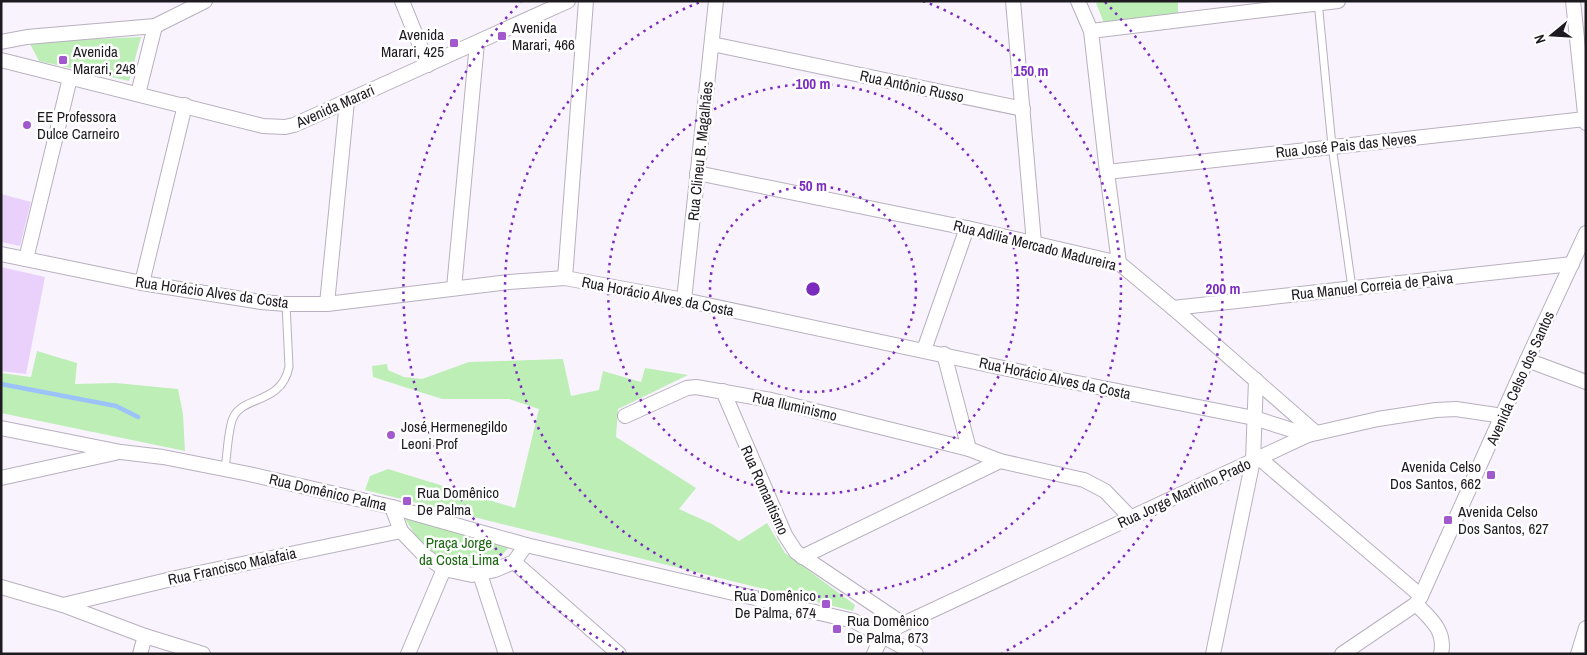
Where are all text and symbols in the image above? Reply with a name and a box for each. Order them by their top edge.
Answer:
north arrow [1527,10,1577,60]
place label: Avenida Marari, 466 [511,17,575,55]
place label: Avenida Marari, 425 [381,24,444,62]
marker: Avenida Marari, 466 [496,30,508,42]
text: N [1530,32,1549,46]
marker: Avenida Marari, 425 [448,37,460,49]
place label: Avenida Marari, 248 [72,41,136,79]
marker: Avenida Marari, 248 [57,54,69,66]
text: 150 m [1014,60,1048,81]
street label: Rua Antônio Russo [858,65,966,107]
text: 100 m [796,73,830,94]
street label: Avenida Marari [291,79,378,133]
street label: Rua Clineu B. Magalhães [682,80,718,222]
place label: EE Professora Dulce Carneiro [37,106,120,144]
marker: EE Professora Dulce Carneiro [21,119,33,131]
street label: Rua José Pais das Neves [1275,127,1417,163]
text: 50 m [799,175,827,196]
street label: Rua Adília Mercado Madureira [951,215,1119,275]
street label: Rua Manuel Correia de Paiva [1290,267,1454,305]
street label: Rua Horácio Alves da Costa [134,271,290,313]
street label: Rua Horácio Alves da Costa [580,271,736,321]
text: 200 m [1206,278,1240,299]
centre of rings [804,280,822,298]
street label: Avenida Celso dos Santos [1481,308,1559,449]
street label: Rua Horácio Alves da Costa [977,352,1133,404]
street label: Rua Iluminismo [751,386,839,426]
place label: José Hermenegildo Leoni Prof [401,416,508,454]
marker: José Hermenegildo Leoni Prof [385,429,397,441]
street label: Rua Romantismo [736,442,794,538]
street label: Rua Jorge Martinho Prado [1114,453,1254,533]
place label: Avenida Celso Dos Santos, 662 [1390,456,1481,494]
street label: Rua Domênico Palma [267,468,389,516]
marker: Avenida Celso Dos Santos, 662 [1485,469,1497,481]
place label: Rua Domênico De Palma [417,482,499,520]
marker: Rua Domênico De Palma [401,495,413,507]
place label: Avenida Celso Dos Santos, 627 [1457,501,1549,539]
marker: Avenida Celso Dos Santos, 627 [1442,514,1454,526]
park label: Praça Jorge da Costa Lima [419,532,499,570]
street label: Rua Francisco Malafaia [166,542,298,590]
place label: Rua Domênico De Palma, 674 [734,585,816,623]
marker: Rua Domênico De Palma, 674 [820,598,832,610]
place label: Rua Domênico De Palma, 673 [847,610,929,648]
marker: Rua Domênico De Palma, 673 [831,623,843,635]

